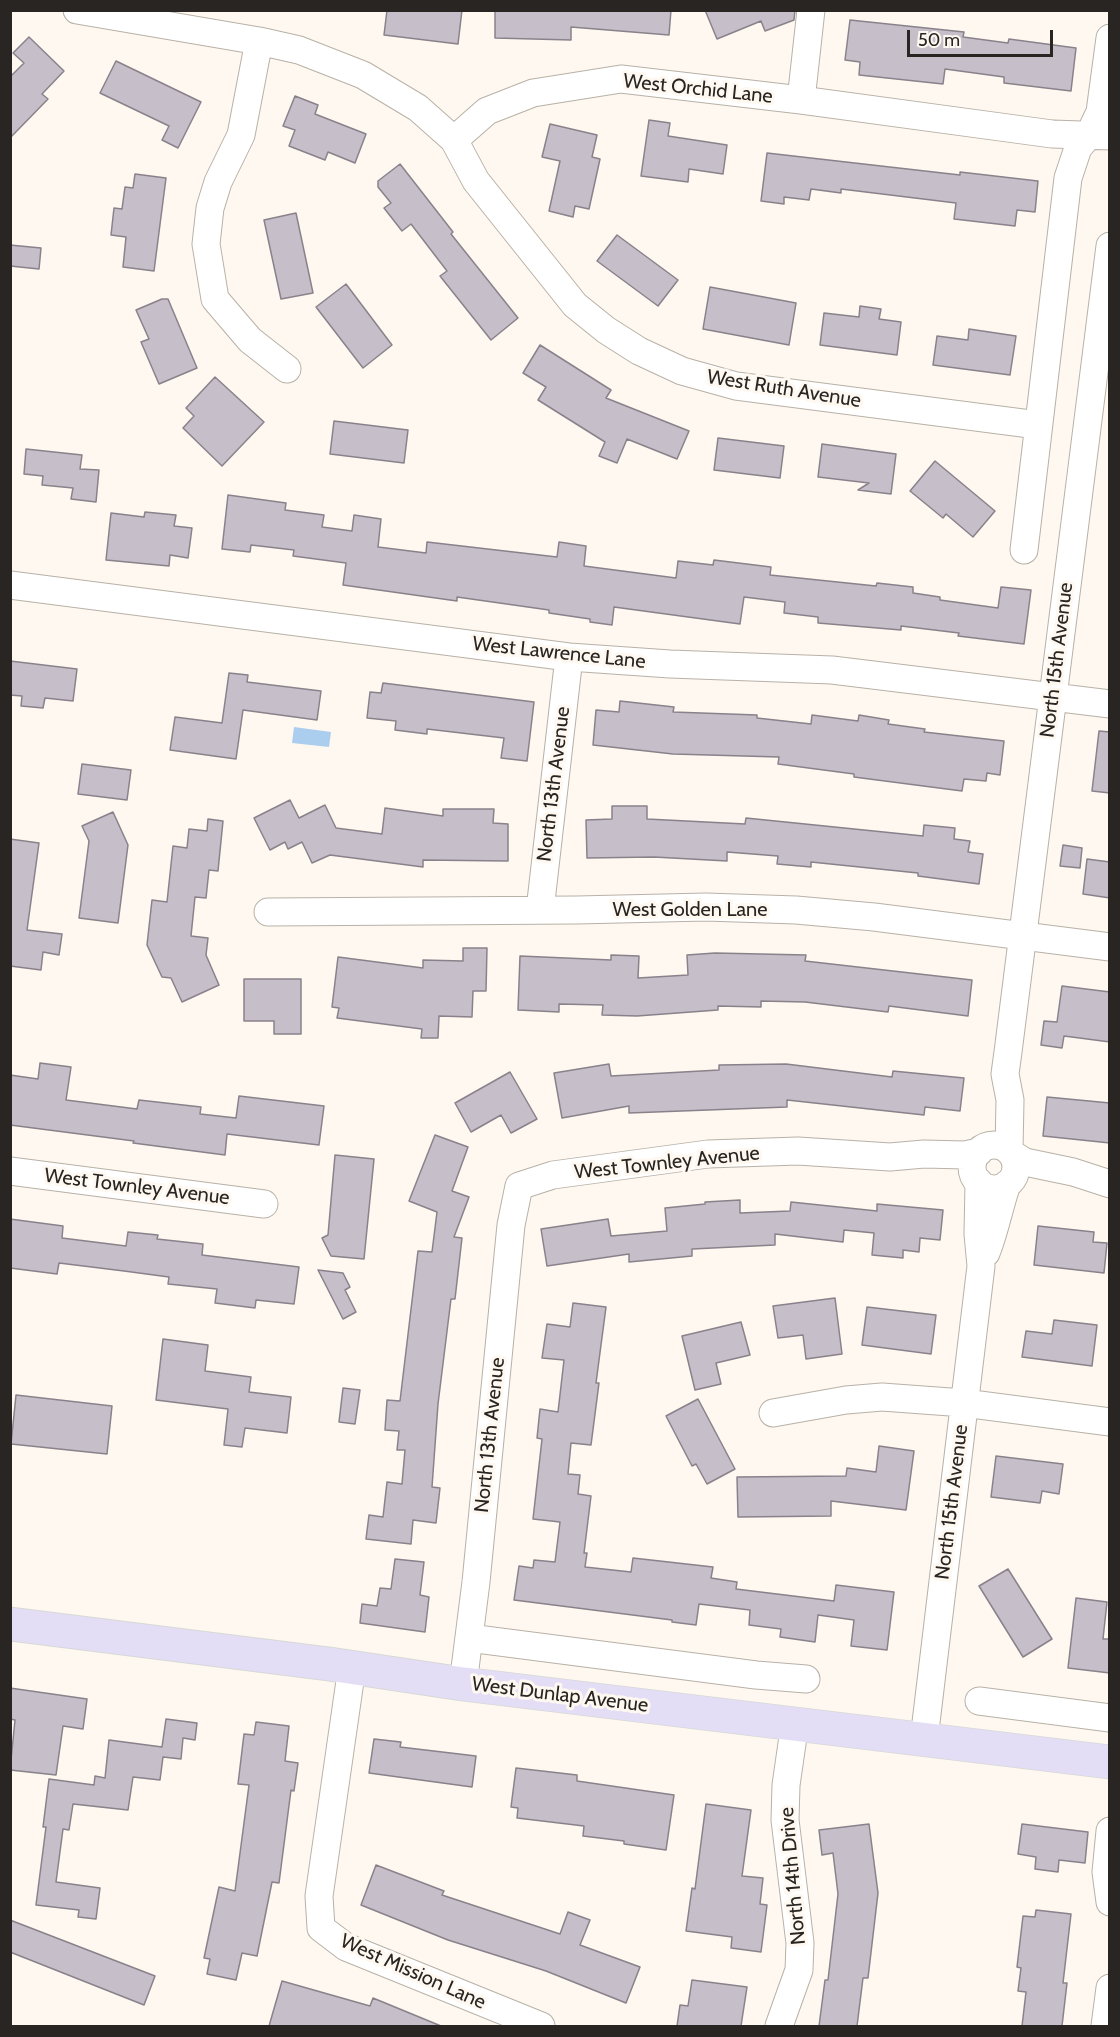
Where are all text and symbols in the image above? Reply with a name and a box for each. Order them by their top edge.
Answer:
scale bar [910,18,1056,56]
text: 50 m [918,29,960,51]
street label: West Orchid Lane [622,69,774,109]
street label: West Ruth Avenue [705,365,863,413]
street label: North 15th Avenue [1036,581,1078,739]
street label: West Lawrence Lane [471,632,647,674]
street label: North 13th Avenue [533,705,575,863]
street label: West Golden Lane [613,898,767,922]
street label: West Townley Avenue [573,1141,761,1185]
street label: West Townley Avenue [43,1164,231,1210]
street label: North 13th Avenue [470,1356,510,1514]
street label: North 15th Avenue [931,1423,973,1581]
street label: West Dunlap Avenue [471,1672,649,1718]
street label: North 14th Drive [775,1806,811,1946]
street label: West Mission Lane [337,1929,489,2015]

